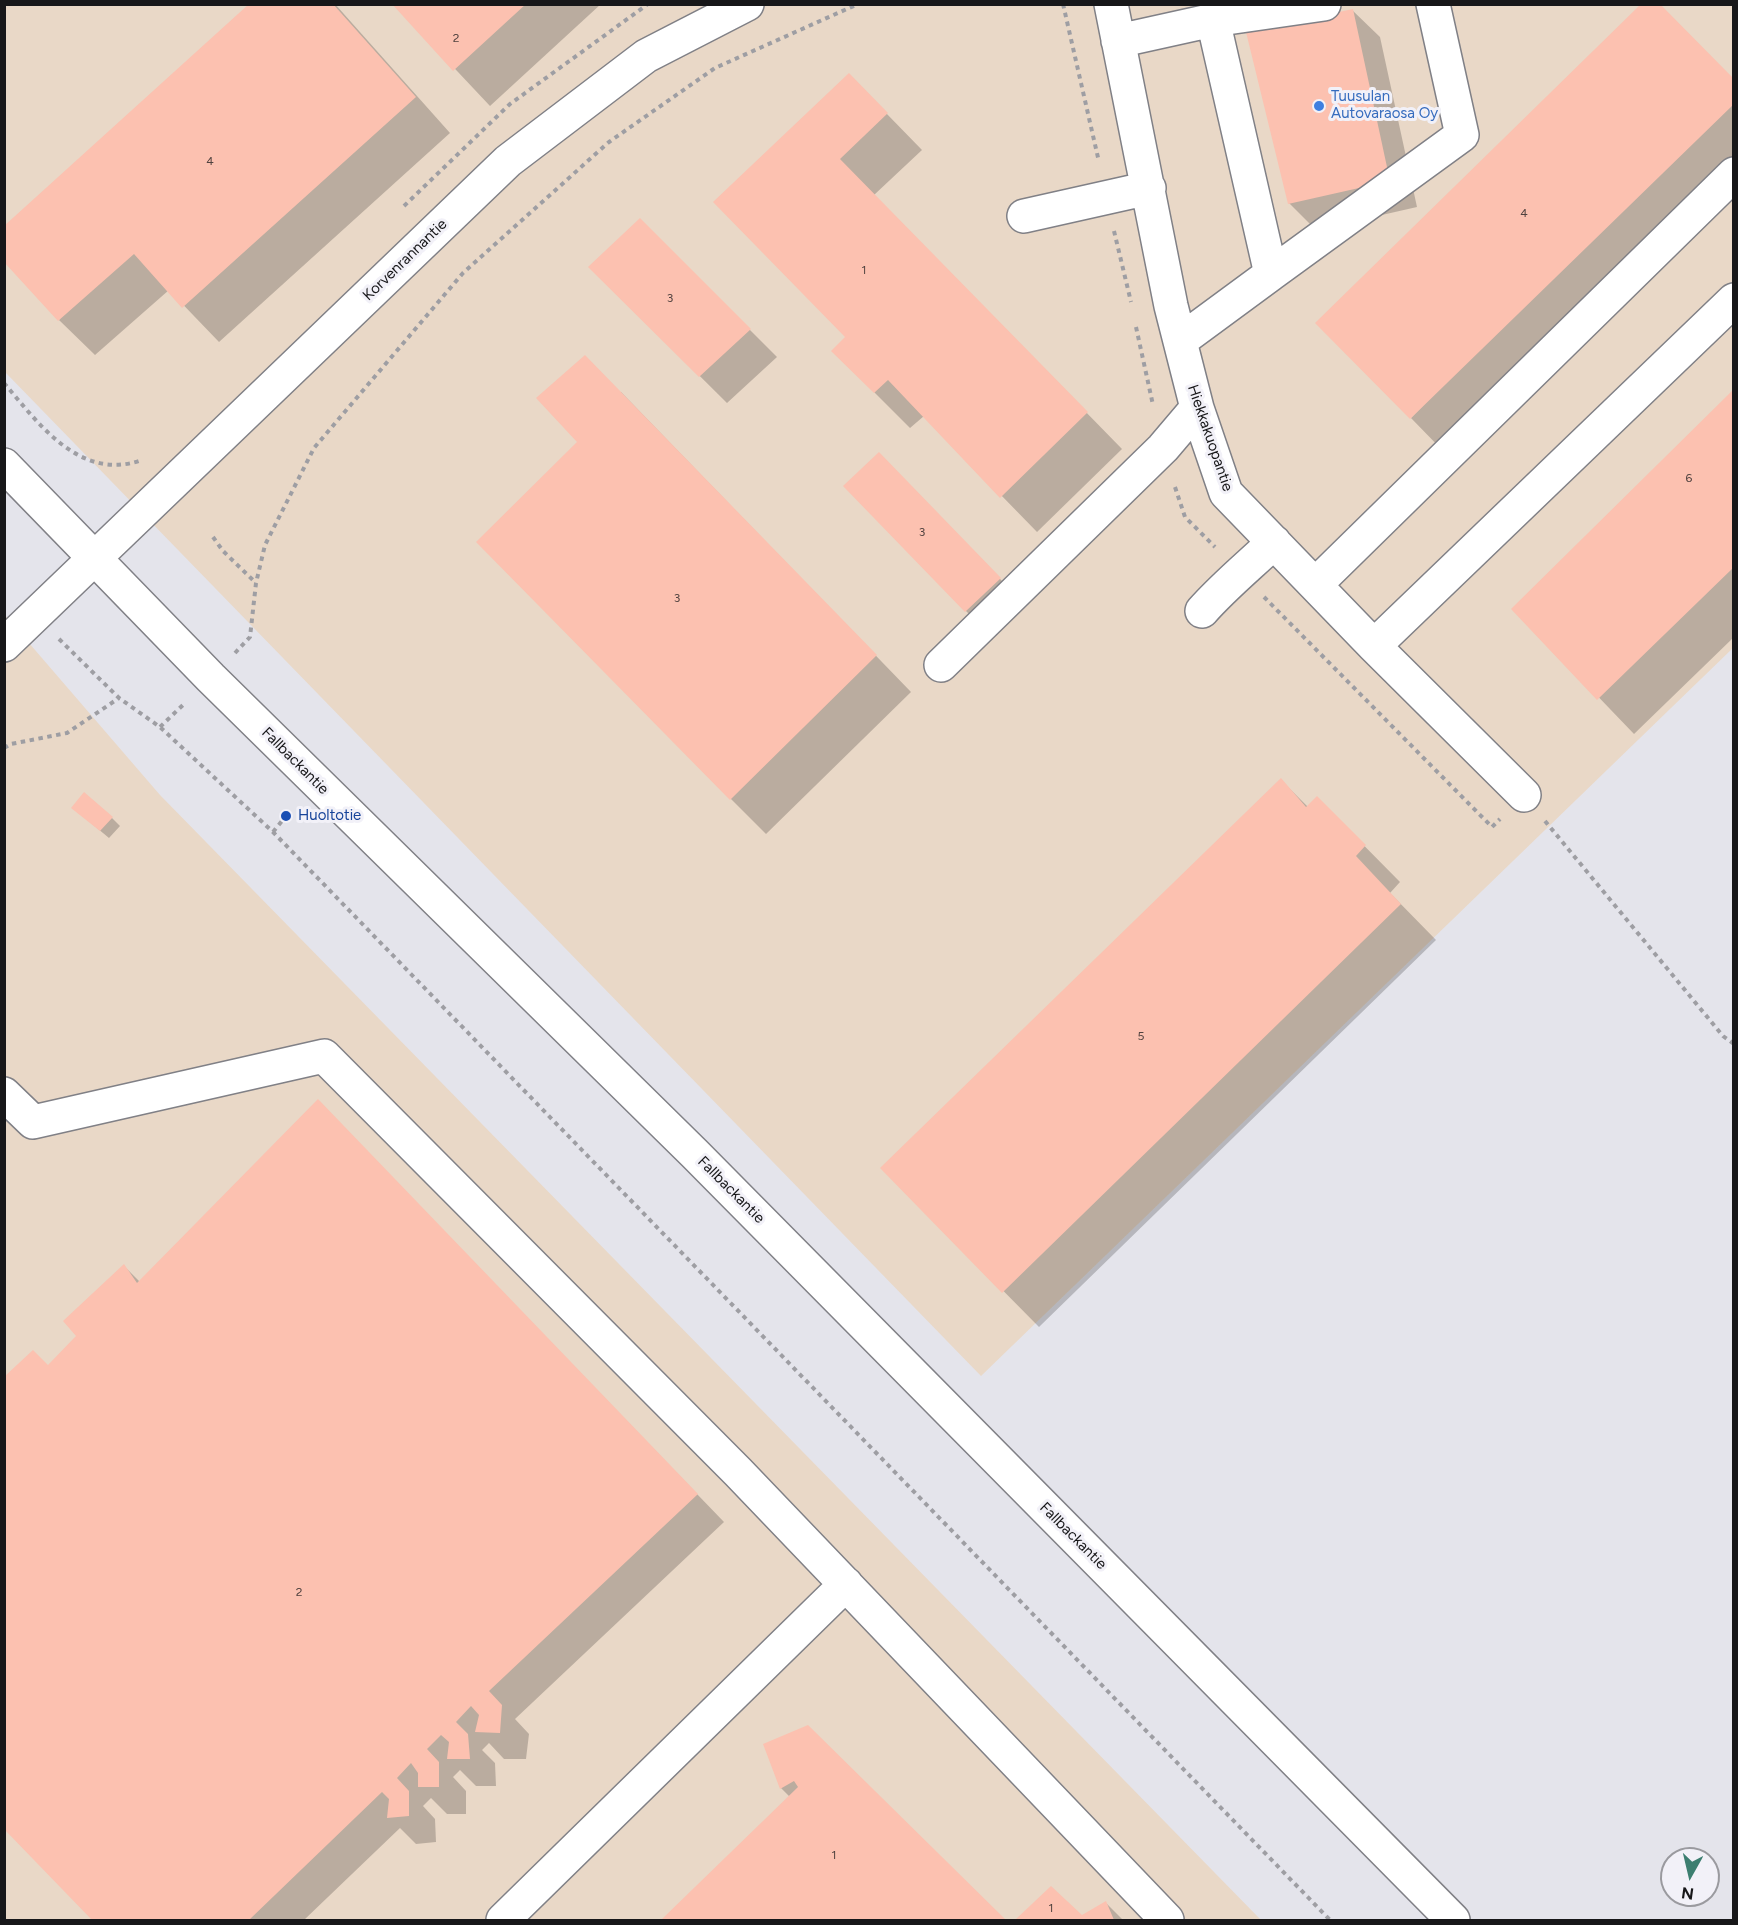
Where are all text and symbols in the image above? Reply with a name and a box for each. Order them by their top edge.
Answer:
house number: 2 [453,31,459,45]
place label: Tuusulan Autovaraosa Oy [1331,88,1438,123]
marker: Tuusulan Autovaraosa Oy [1312,99,1326,113]
house number: 4 [206,154,214,168]
house number: 4 [1520,206,1528,220]
street label: Korvenrannantie [359,215,451,305]
house number: 1 [862,263,866,277]
house number: 3 [667,291,673,305]
street label: Hiekkakuopantie [1183,382,1237,494]
house number: 6 [1686,471,1692,485]
house number: 3 [919,525,925,539]
house number: 3 [674,591,680,605]
street label: Fallbackantie [258,724,332,798]
place label: Huoltotie [298,807,361,825]
marker: Huoltotie [279,809,293,823]
house number: 5 [1138,1029,1144,1043]
street label: Fallbackantie [694,1153,768,1227]
street label: Fallbackantie [1036,1499,1110,1573]
house number: 2 [296,1585,302,1599]
north arrow [1660,1847,1720,1907]
house number: 1 [832,1848,836,1862]
text: N [1680,1883,1695,1904]
house number: 1 [1049,1901,1053,1915]

